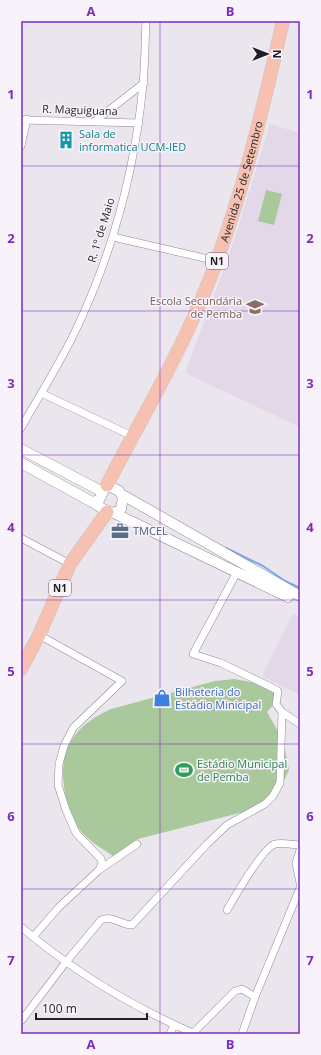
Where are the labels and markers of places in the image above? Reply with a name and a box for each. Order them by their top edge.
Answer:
place label: Sala de informatica UCM-IED [79,126,186,154]
building icon: Sala de informatica UCM-IED [56,130,76,150]
place label: Escola Secundária de Pemba [150,293,242,321]
school or university icon: Escola Secundária de Pemba [245,297,265,317]
office icon: TMCEL [110,521,130,541]
place label: TMCEL [133,523,168,538]
place label: Bilheteria do Estádio Minicipal [175,684,261,712]
shop icon: Bilheteria do Estádio Minicipal [152,688,172,708]
place label: Estádio Municipal de Pemba [197,756,287,784]
sports icon: Estádio Municipal de Pemba [174,760,194,780]

